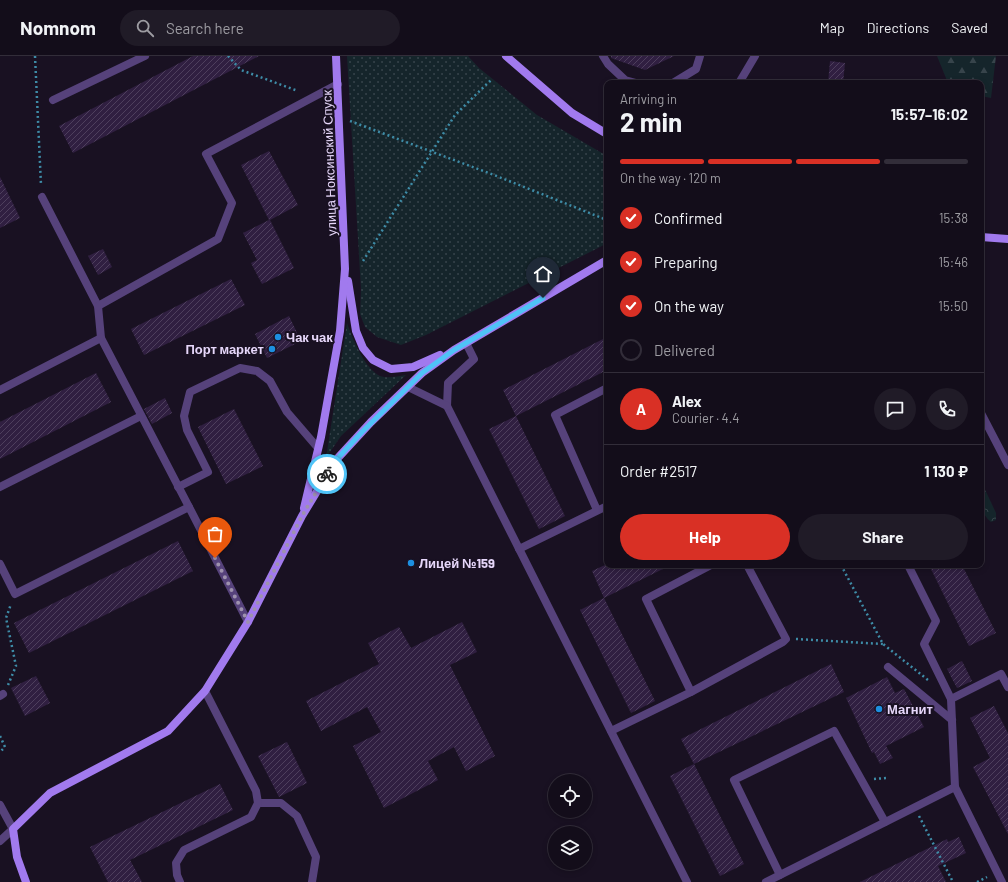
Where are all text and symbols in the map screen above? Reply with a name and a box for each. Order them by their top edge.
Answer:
search box [120,10,400,46]
text: Nomnom [20,16,96,39]
icon: search [134,17,156,39]
text: Search here [166,19,244,37]
text: Map [820,19,845,36]
text: Directions [867,19,929,36]
text: Saved [951,19,988,36]
street label: улица Ноксинский Спуск [318,89,340,236]
text: Arriving in [620,91,677,107]
text: 15:57–16:02 [891,105,968,123]
text: 2 min [620,106,682,137]
text: On the way · 120 m [620,170,721,186]
icon: check [620,207,642,229]
text: Confirmed [654,209,722,227]
text: 15:38 [939,210,968,226]
icon: check [620,251,642,273]
text: Preparing [654,253,718,271]
text: 15:46 [939,254,968,270]
pin [526,257,560,298]
icon: home [532,263,554,285]
icon: check [620,295,642,317]
text: On the way [654,297,724,315]
text: 15:50 [938,298,968,314]
place label: Чак чак [286,329,333,345]
marker: Чак чак [273,332,283,342]
place label: Порт маркет [185,341,264,357]
text: Delivered [654,341,715,359]
marker: Порт маркет [267,344,277,354]
button: chat [874,388,916,430]
button: phone [926,388,968,430]
text: Alex [672,392,702,410]
text: A [636,400,646,418]
text: Courier · 4.4 [672,410,740,426]
courier [307,454,347,494]
text: Order #2517 [620,462,697,480]
text: 1 130 ₽ [924,462,968,480]
icon: bike [316,463,338,485]
button: Help [620,514,790,560]
button: Share [798,514,968,560]
pin [198,517,232,558]
icon: bag [204,523,226,545]
place label: Лицей №159 [419,555,495,571]
marker: Лицей №159 [406,558,416,568]
place label: Магнит [887,701,933,717]
marker: Магнит [874,704,884,714]
map controls [548,774,592,870]
button: locate [548,774,592,818]
button: layers [548,826,592,870]

